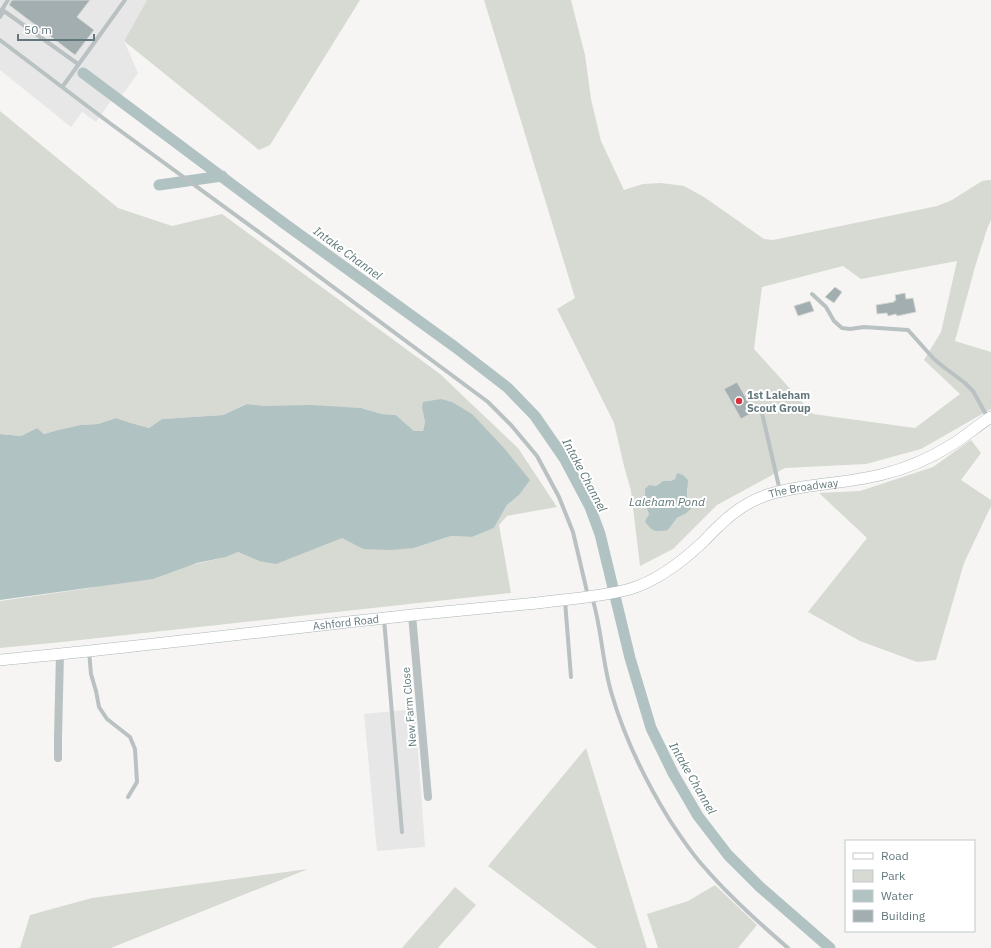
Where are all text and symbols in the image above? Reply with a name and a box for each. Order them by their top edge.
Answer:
scale bar [18,16,94,42]
text: 50 m [24,22,52,37]
water label: Intake Channel [311,223,386,283]
place label: 1st Laleham Scout Group [747,388,811,415]
marker: 1st Laleham Scout Group [734,396,744,406]
water label: Intake Channel [559,436,611,515]
street label: The Broadway [767,475,840,501]
water label: Laleham Pond [629,494,705,509]
street label: Ashford Road [312,612,380,633]
street label: New Farm Close [399,667,419,747]
water label: Intake Channel [666,739,720,818]
legend [845,840,975,932]
text: Road [881,848,909,863]
text: Park [881,868,906,883]
text: Water [881,888,914,903]
text: Building [881,908,926,923]

